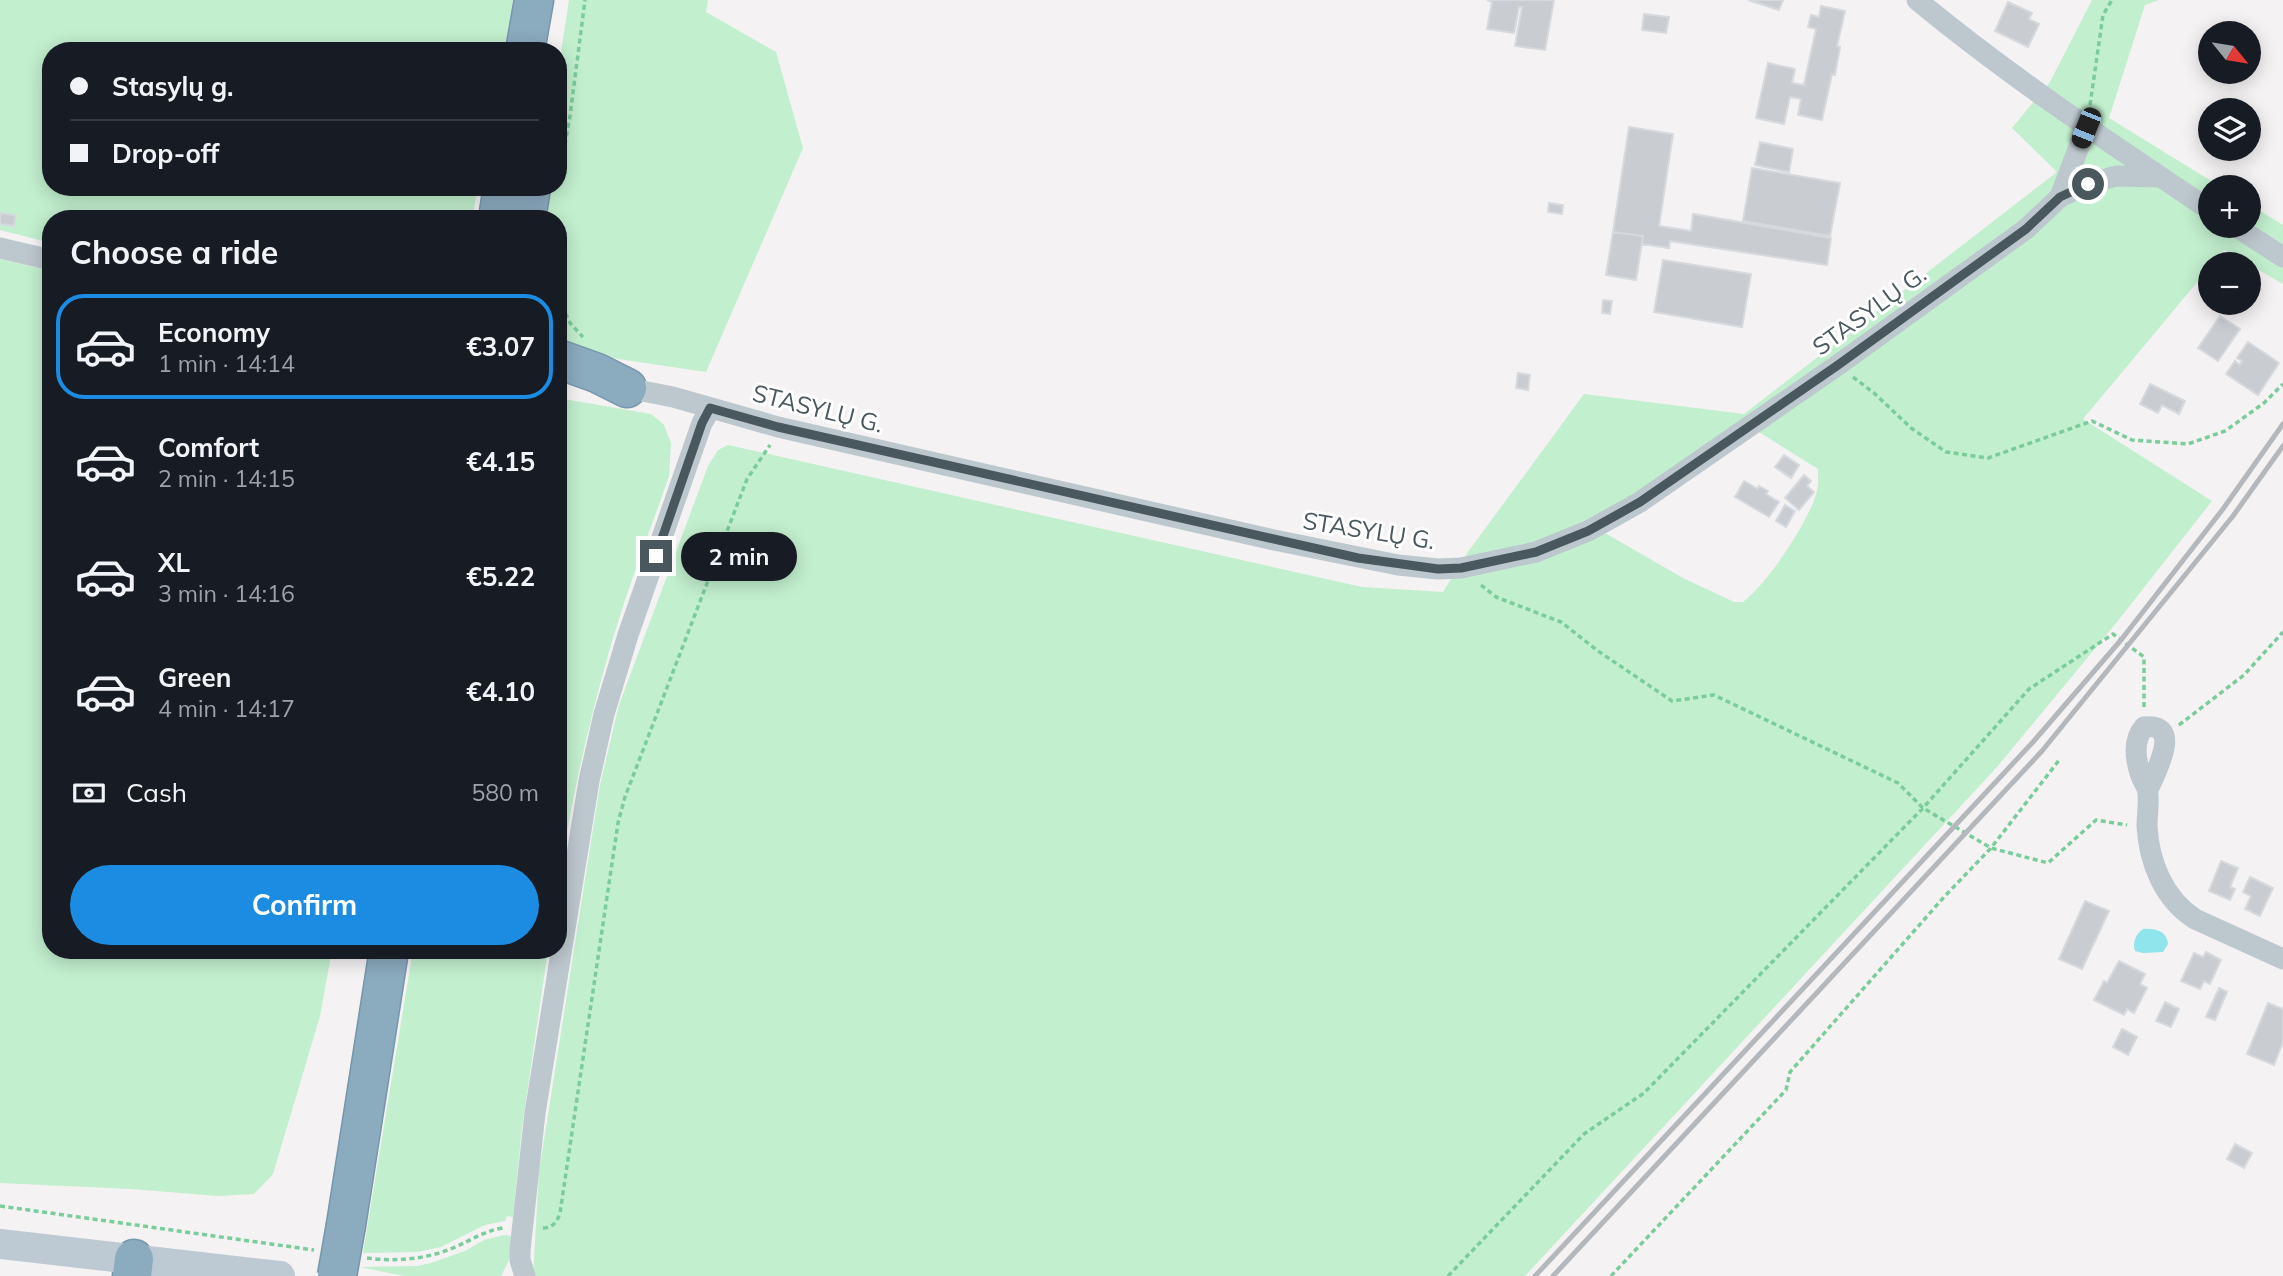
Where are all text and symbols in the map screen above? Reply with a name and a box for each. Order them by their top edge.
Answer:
north arrow [2198,21,2261,84]
map controls [2198,21,2261,315]
text: Stasylų g. [112,70,234,103]
button: layers [2198,98,2261,161]
car [2069,105,2104,151]
text: Drop-off [112,137,219,170]
route start [2072,168,2104,200]
button: + [2198,175,2261,238]
text: Choose a ride [70,232,278,272]
button: − [2198,252,2261,315]
street label: STASYLŲ G. [1806,259,1932,361]
icon: car [74,315,137,378]
text: Economy [158,316,270,349]
text: €3.07 [466,330,535,363]
text: 1 min · 14:14 [158,349,295,378]
street label: STASYLŲ G. [750,377,886,439]
icon: car [74,430,137,493]
text: Comfort [158,431,259,464]
text: €4.15 [466,445,535,478]
text: 2 min · 14:15 [158,464,295,493]
street label: STASYLŲ G. [1301,505,1437,555]
callout: 2 min [680,532,796,580]
route end [640,540,672,572]
text: 2 min [709,542,769,571]
icon: car [74,545,137,608]
text: XL [158,546,190,579]
text: €5.22 [466,560,535,593]
text: 3 min · 14:16 [158,579,295,608]
icon: car [74,660,137,723]
text: Green [158,661,231,694]
text: €4.10 [466,675,535,708]
text: 4 min · 14:17 [158,694,295,723]
icon: cash [70,774,108,812]
text: Cash [126,776,187,809]
text: 580 m [471,778,539,807]
button: Confirm [70,865,539,945]

